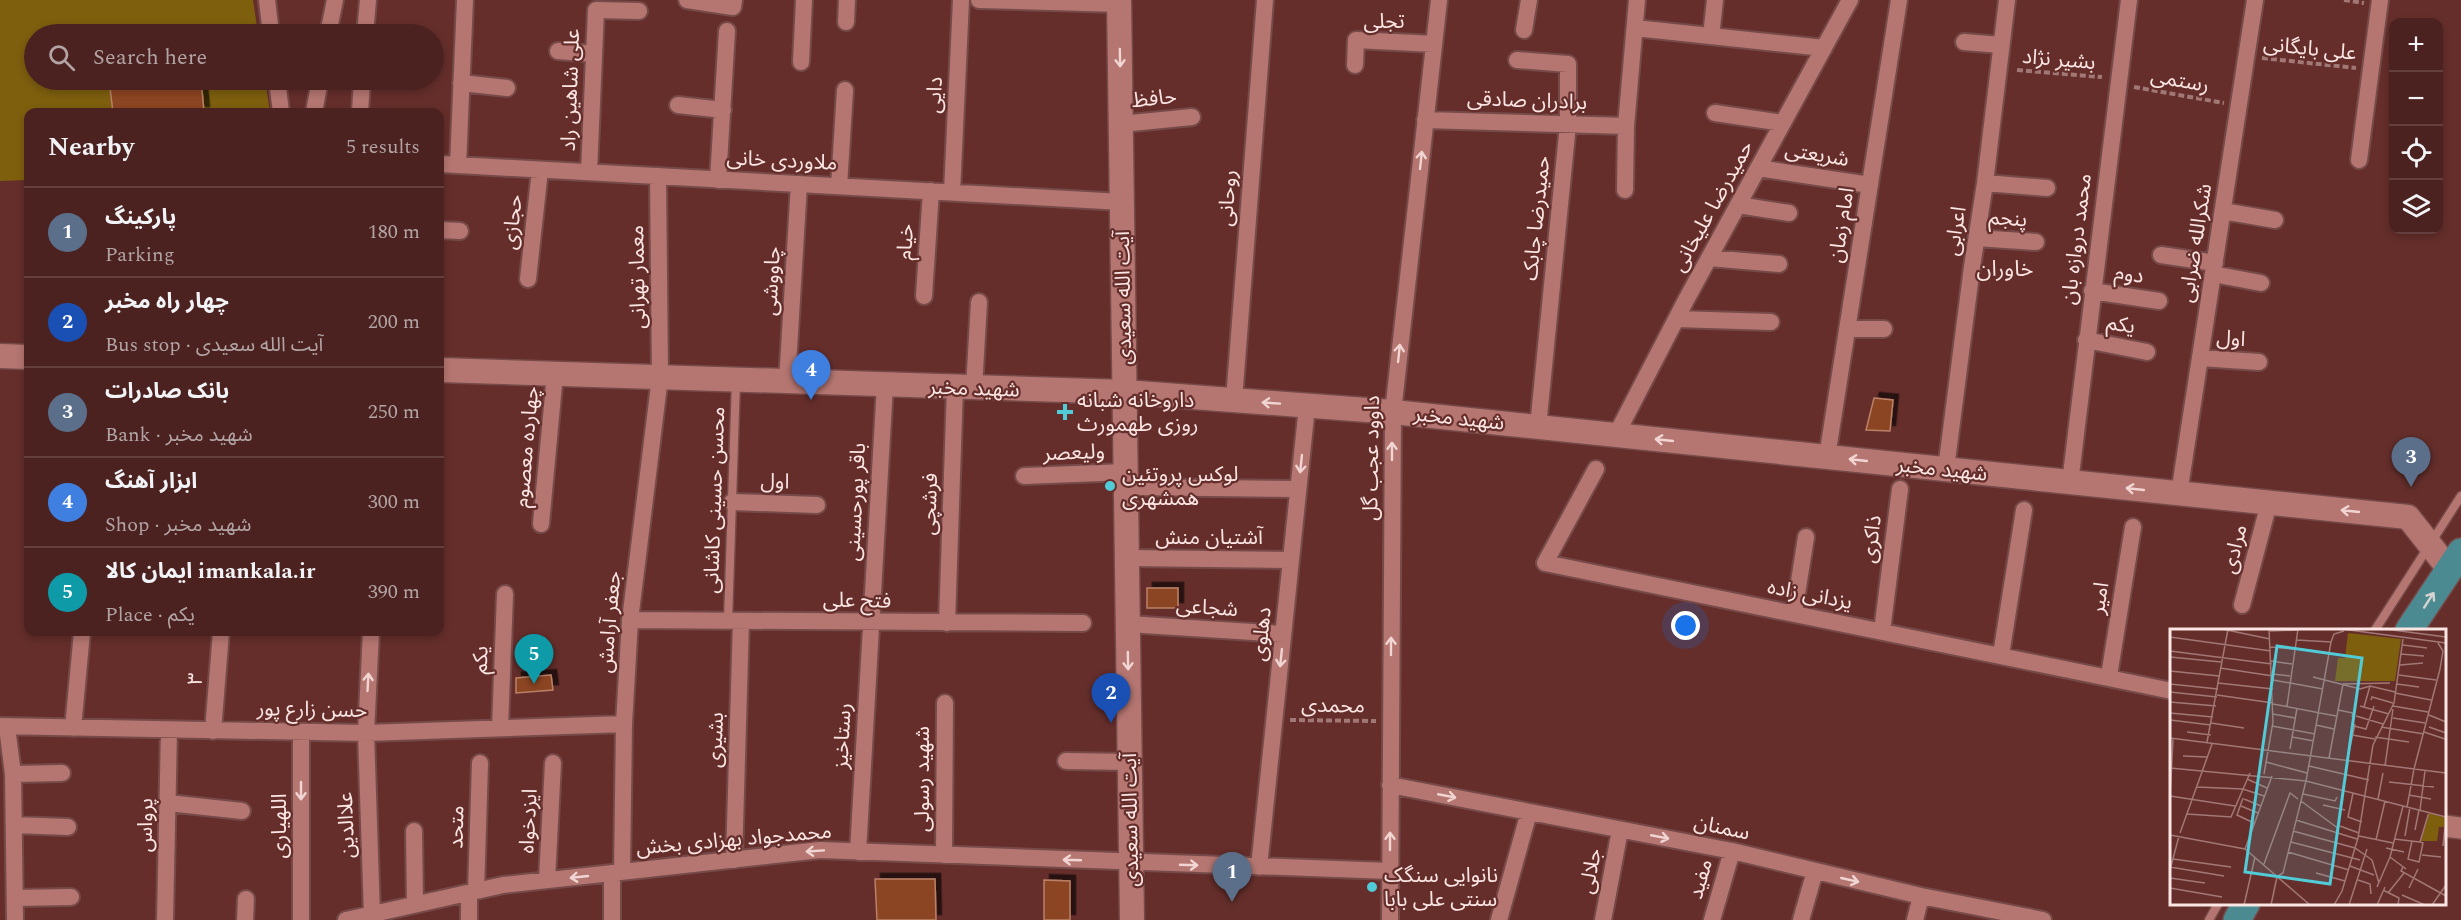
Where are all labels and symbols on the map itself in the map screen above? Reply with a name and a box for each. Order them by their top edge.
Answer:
street label: تجلی [1363,6,1405,38]
street label: علی شاهین راد [553,28,589,152]
street label: علی بایگانی [2262,28,2358,70]
street label: بشیر نژاد [2021,41,2097,79]
one-way arrow [1114,48,1126,68]
street label: رستمی [2148,60,2212,102]
street label: دایی [918,76,952,114]
street label: حافظ [1130,81,1178,117]
street label: برادران صادقی [1466,83,1588,119]
street label: شریعتی [1782,134,1851,176]
street label: حمیدرضا علیخانی [1663,135,1762,278]
street label: ملاوردی خانی [726,142,838,180]
one-way arrow [1416,150,1427,170]
street label: حمیدرضا چابک [1515,154,1559,282]
street label: روحانی [1210,169,1246,227]
street label: محمد دروازه بان [2053,172,2101,307]
street label: شکرالله ضرابی [2171,181,2221,305]
street label: امام زمان [1820,185,1864,265]
street label: حجازی [494,193,532,251]
street label: پنجم [1988,202,2028,236]
street label: اعرابی [1936,204,1976,258]
street label: خیام [889,223,923,261]
street label: معمار تهرانی [621,225,655,329]
street label: آیت الله سعیدی [1107,230,1141,365]
street label: چاووشی [754,246,790,316]
district label: خاوران [1976,253,2034,286]
street label: دوم [2112,257,2146,293]
street label: یکم [2104,307,2138,343]
street label: اول [2215,322,2247,356]
one-way arrow [1394,344,1405,364]
pin: 4 [792,350,830,400]
street label: شهید مخبر [927,371,1020,407]
street label: چهارده معصوم [506,385,548,509]
place label: داروخانه شبانه روزی طهمورث [1077,385,1199,441]
street label: داوود عجب گل [1355,395,1389,521]
one-way arrow [1262,397,1282,408]
street label: شهید مخبر [1411,398,1506,440]
marker: داروخانه شبانه روزی طهمورث [1058,405,1072,419]
street label: محسن حسینی کاشانی [696,406,734,594]
one-way arrow [1654,434,1674,445]
street label: ولیعصر [1042,436,1106,470]
pin: 3 [2392,438,2430,487]
one-way arrow [1386,441,1398,461]
street label: باقر پورحسینی [837,442,875,562]
street label: شهید مخبر [1894,449,1989,491]
one-way arrow [1295,453,1306,473]
one-way arrow [1848,454,1868,465]
place label: لوکس پروتئین همشهری [1122,459,1239,515]
street label: اول [760,466,790,498]
street label: فرشچی [913,472,947,536]
marker: لوکس پروتئین همشهری [1103,479,1117,493]
one-way arrow [2126,483,2145,494]
one-way arrow [2340,505,2360,516]
street label: ذاکری [1853,513,1891,565]
street label: مرادی [2213,521,2257,577]
street label: آشتیان منش [1155,522,1264,554]
street label: جعفر آرامش [590,570,630,674]
street label: یزدانی زاده [1765,571,1855,619]
street label: امیر [2082,580,2118,618]
street label: فتح علی [822,584,891,618]
street label: شجاعی [1175,590,1239,626]
one-way arrow [2423,592,2435,609]
street label: دهلوی [1243,605,1281,663]
your location [1671,611,1700,640]
inset map [2170,629,2446,905]
pin: 5 [514,634,554,684]
one-way arrow [1385,636,1397,656]
street label: یکم [465,645,497,675]
one-way arrow [1275,647,1286,667]
one-way arrow [1122,650,1134,670]
street label: ۳ [180,672,212,686]
one-way arrow [363,673,374,693]
pin: 2 [1092,674,1130,723]
street label: محمدی [1301,689,1365,723]
street label: حسن زارع پور [255,693,367,727]
street label: رستاخیز [825,702,861,771]
street label: بشیری [699,712,733,768]
street label: شهید رسولی [907,726,939,832]
street label: آیت الله سعیدی [1114,752,1148,887]
one-way arrow [295,780,307,800]
street label: ایزدخواه [511,788,547,854]
street label: علاالدین [330,791,364,859]
one-way arrow [1437,791,1457,802]
street label: اللهیاری [264,793,296,859]
street label: پرواس [130,798,162,852]
street label: متحد [441,805,473,849]
street label: سمنان [1691,806,1753,849]
street label: محمدجواد بهزادی بخش [635,816,833,864]
one-way arrow [1384,831,1396,851]
one-way arrow [1649,832,1669,843]
one-way arrow [805,846,825,857]
street label: جلالی [1571,846,1611,897]
pin: 1 [1212,852,1252,902]
one-way arrow [1063,855,1083,866]
street label: مفید [1680,855,1722,903]
one-way arrow [1179,859,1199,870]
place label: نانوایی سنگک سنتی علی بابا [1384,860,1498,916]
one-way arrow [570,872,589,883]
one-way arrow [1840,874,1859,886]
marker: نانوایی سنگک سنتی علی بابا [1365,880,1379,894]

